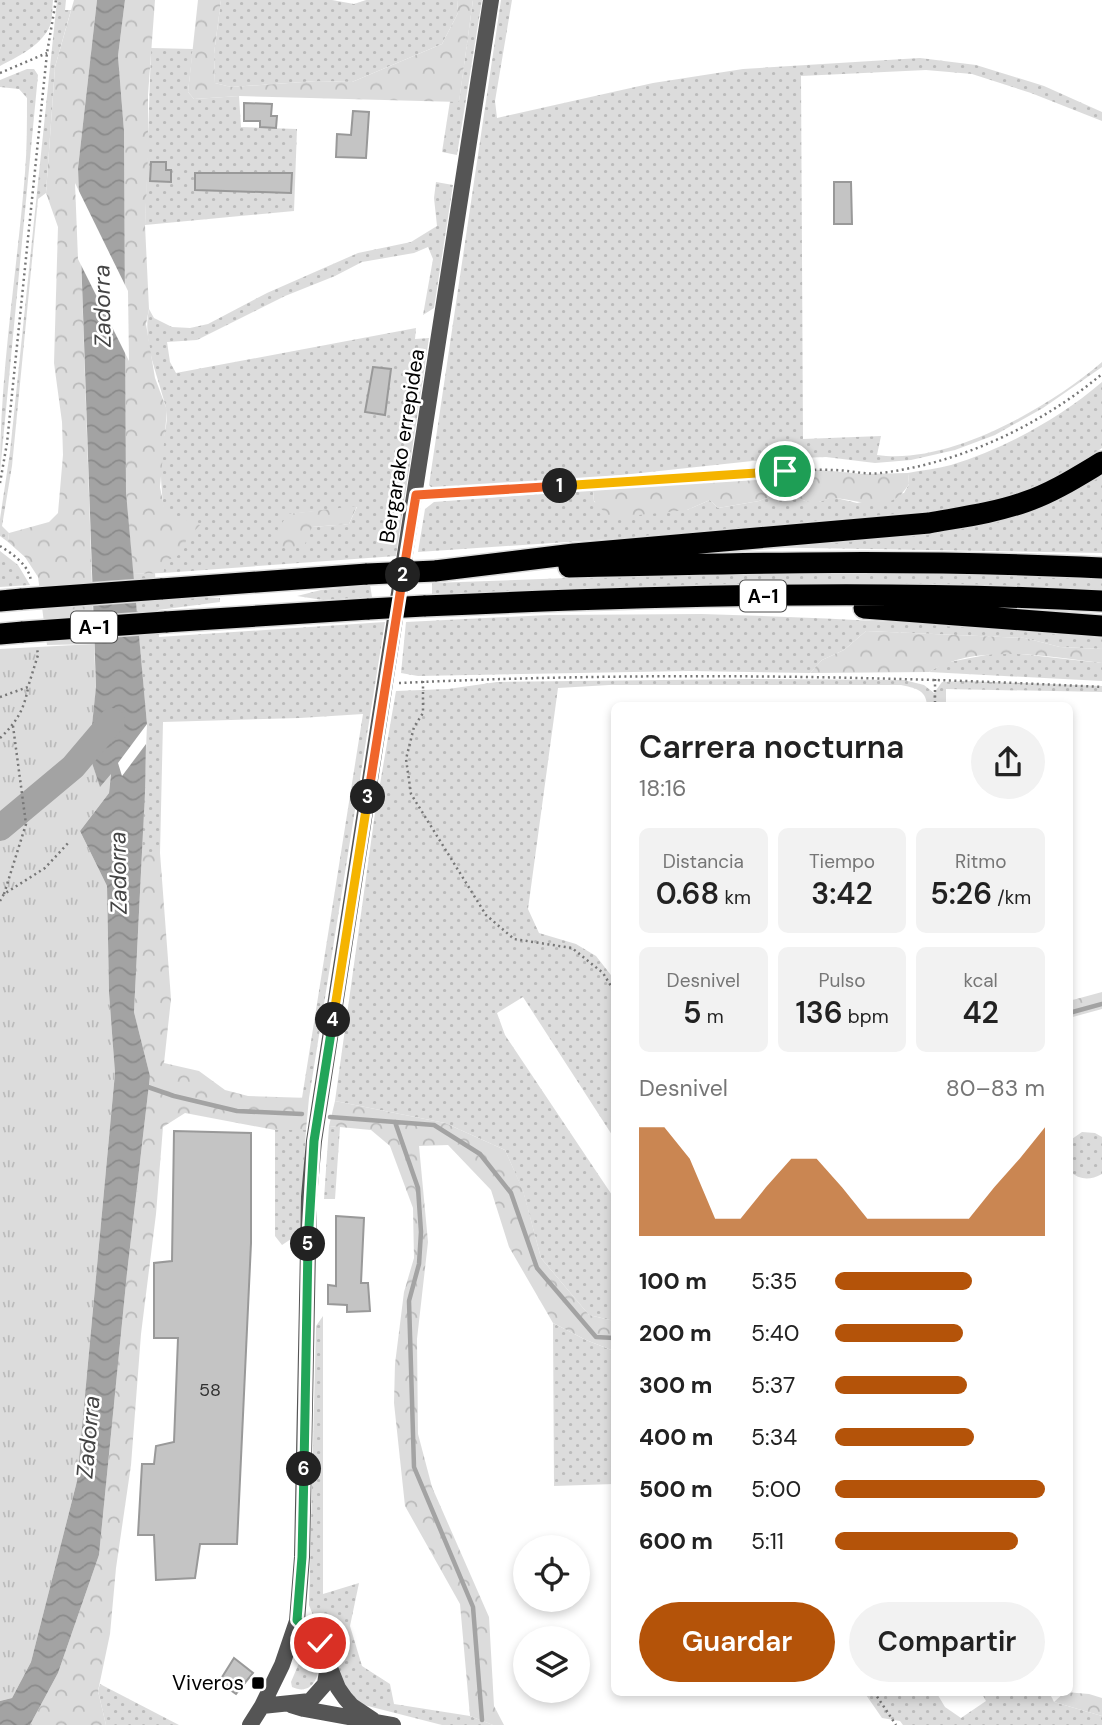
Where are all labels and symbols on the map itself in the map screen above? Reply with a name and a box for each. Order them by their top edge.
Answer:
water label: Zadorra [86,264,118,348]
street label: Bergarako errepidea [373,347,431,545]
pin [755,441,815,501]
pin: 1 [542,468,578,504]
pin: 2 [386,558,420,592]
road number: A-1 [740,580,786,611]
road number: A-1 [71,612,117,642]
pin: 3 [350,780,386,814]
water label: Zadorra [102,831,134,915]
pin: 4 [316,1002,350,1038]
pin: 5 [290,1226,326,1262]
house number: 58 [199,1378,221,1402]
water label: Zadorra [69,1394,107,1480]
pin: 6 [286,1452,322,1486]
pin [290,1613,350,1673]
place label: Viveros [172,1669,244,1697]
marker: Viveros [250,1675,266,1691]

